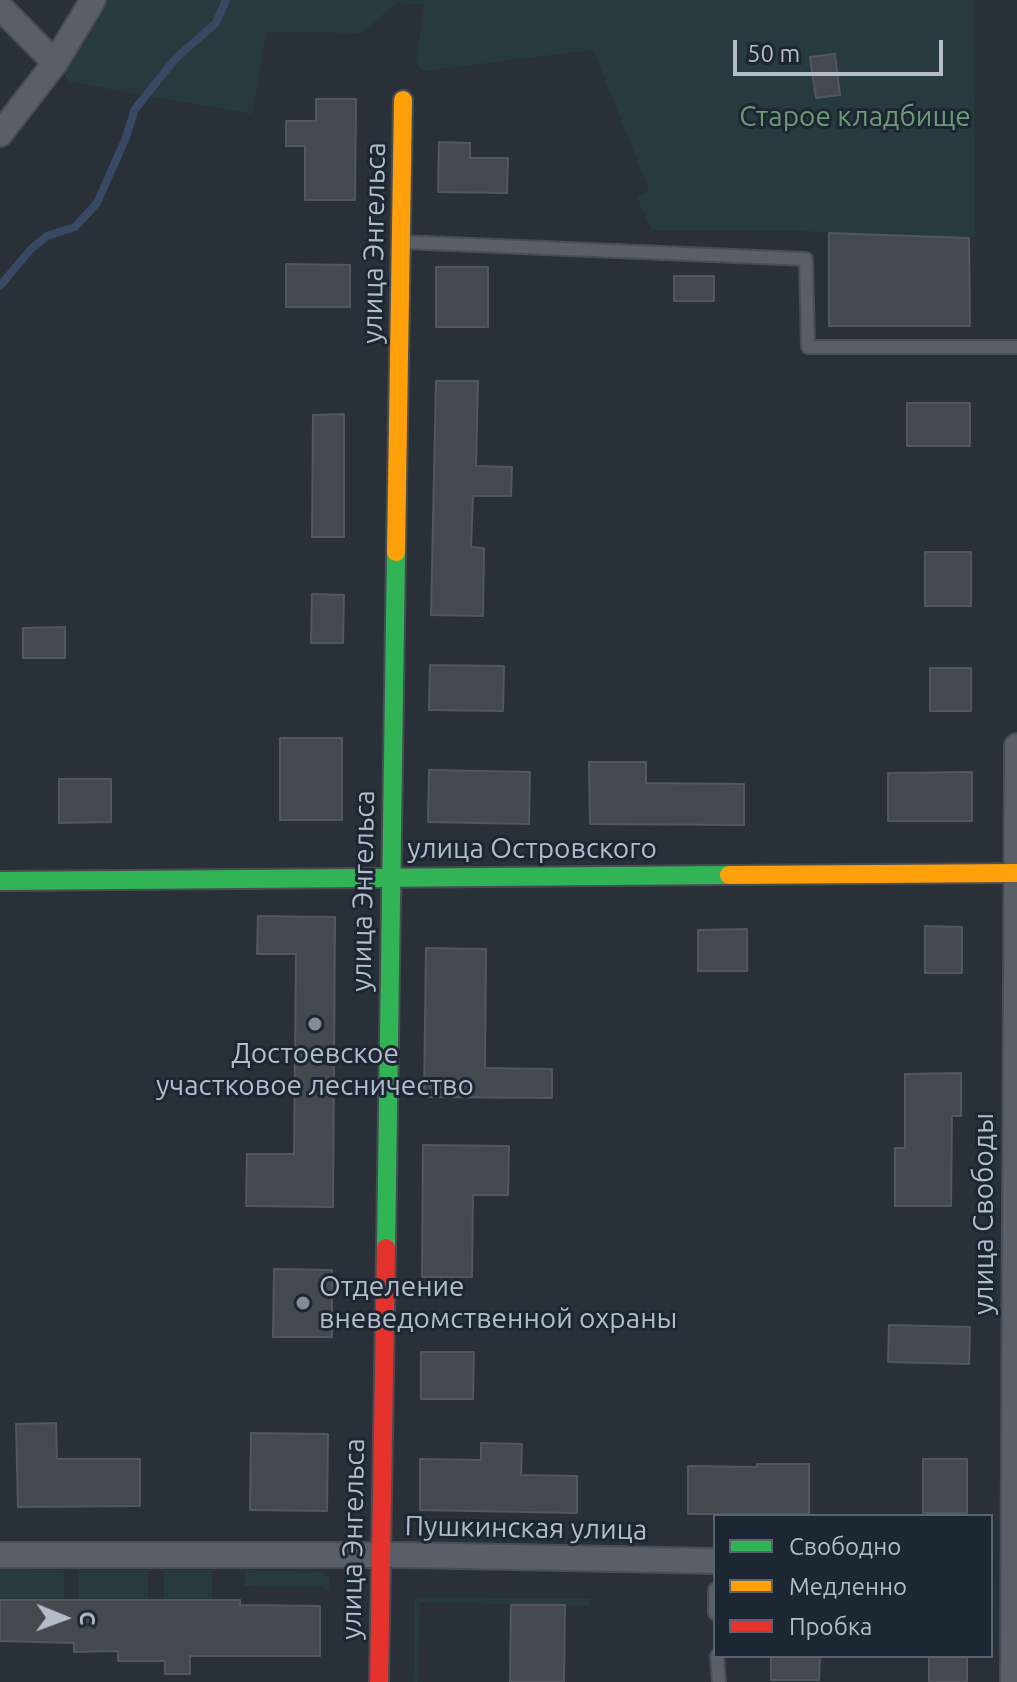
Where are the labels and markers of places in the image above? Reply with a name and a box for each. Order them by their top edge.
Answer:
marker: Достоевское участковое лесничество [306,1015,324,1033]
place label: Достоевское участковое лесничество [156,1037,474,1103]
place label: Отделение вневедомственной охраны [319,1270,677,1336]
marker: Отделение вневедомственной охраны [294,1294,312,1312]

